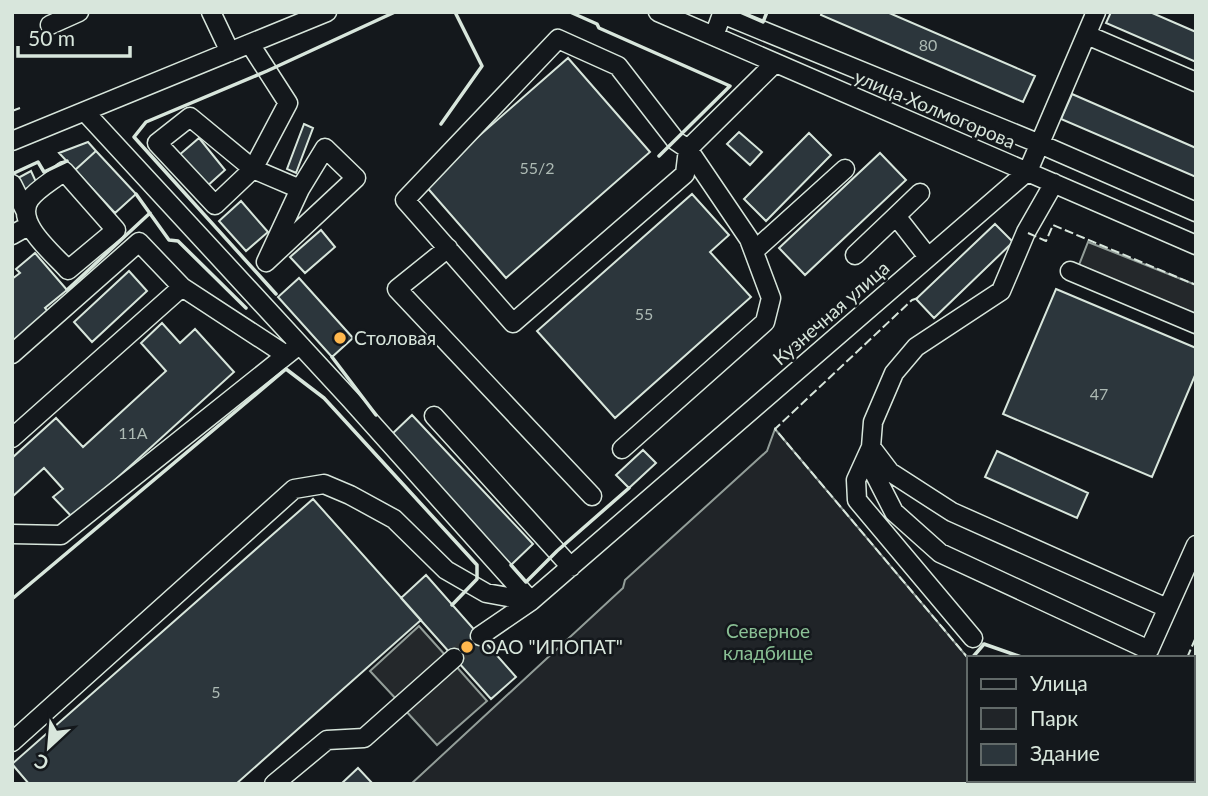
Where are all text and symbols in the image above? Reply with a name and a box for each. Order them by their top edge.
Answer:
scale bar [18,14,130,58]
text: 50 m [28,25,75,50]
house number: 80 [919,35,937,54]
street label: улица Холмогорова [851,64,1019,153]
house number: 55/2 [519,158,555,177]
street label: Кузнечная улица [768,256,894,369]
house number: 55 [635,304,653,323]
place label: Столовая [354,326,436,349]
marker: Столовая [332,330,348,346]
house number: 47 [1090,384,1108,403]
house number: 11А [118,423,148,442]
park label: Северное кладбище [723,619,813,664]
place label: ОАО "ИПОПАТ" [481,635,623,658]
marker: ОАО "ИПОПАТ" [459,639,475,655]
legend [967,656,1194,782]
text: Улица [1030,670,1088,695]
house number: 5 [211,682,221,701]
text: Парк [1030,705,1078,730]
north arrow [14,712,84,782]
text: Здание [1030,740,1100,765]
text: С [30,749,52,776]

